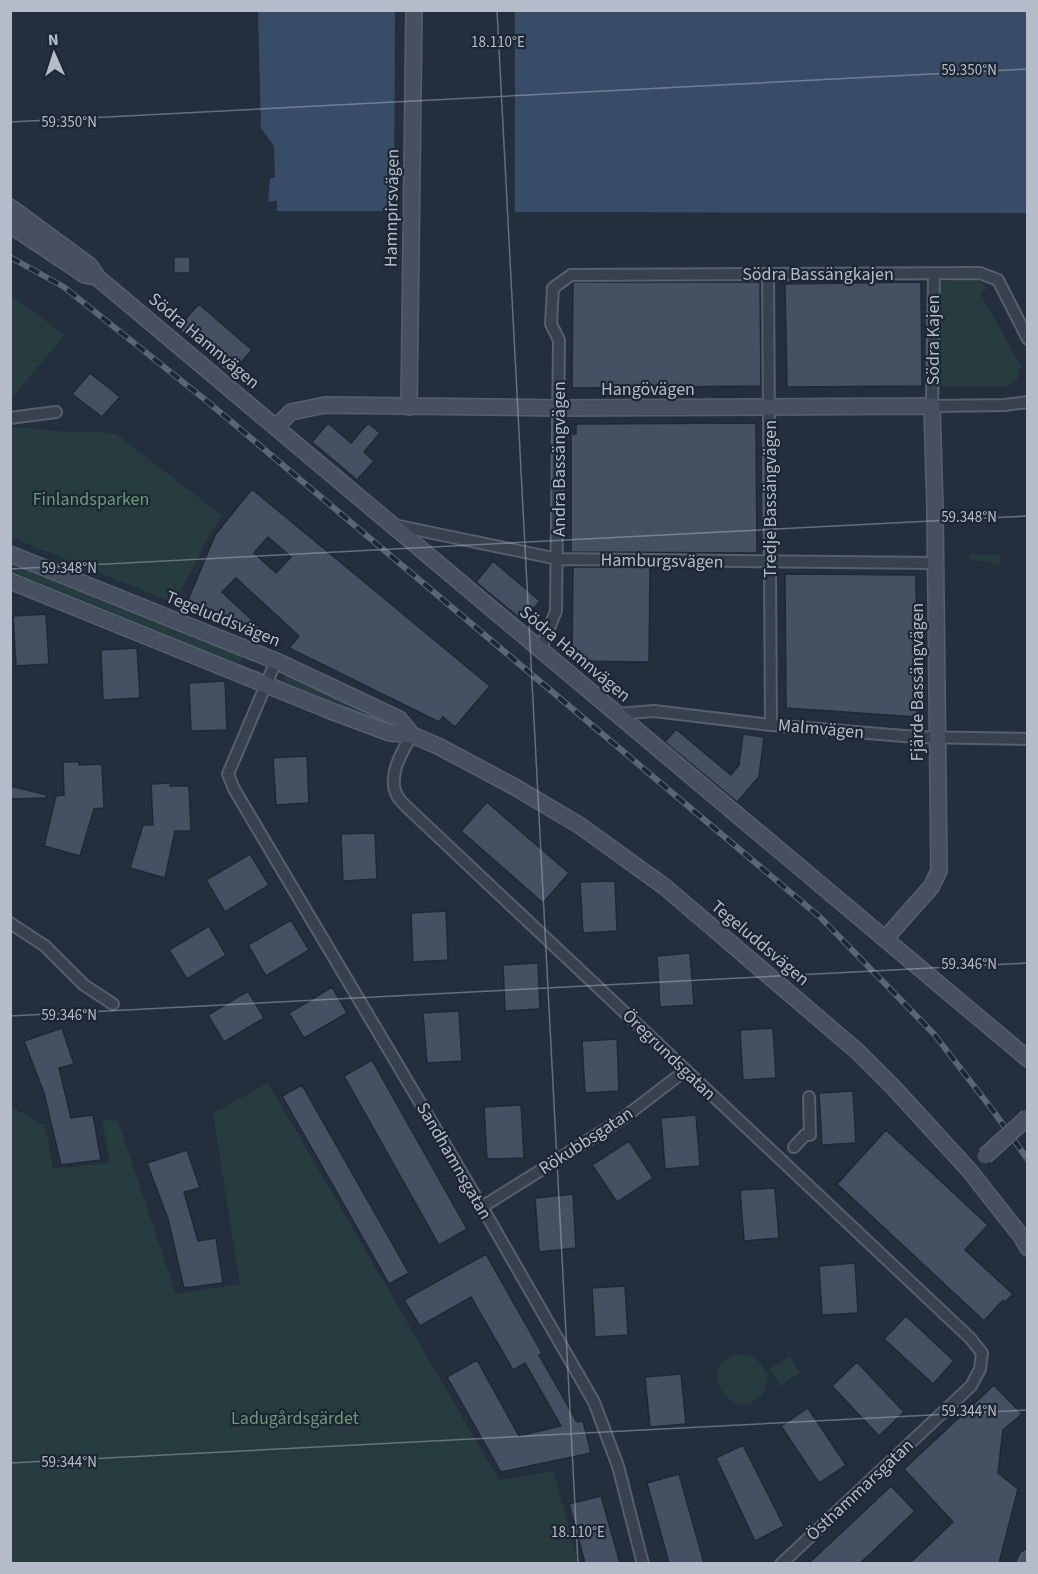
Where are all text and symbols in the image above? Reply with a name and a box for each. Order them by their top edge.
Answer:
north arrow [24,24,84,84]
text: N [47,29,59,51]
text: 18.110°E [471,32,525,53]
text: 59.350°N [941,60,997,81]
text: 59.350°N [41,112,97,133]
street label: Hamnpirsvägen [378,149,406,267]
street label: Södra Bassängkajen [742,262,894,287]
street label: Södra Hamnvägen [143,287,265,395]
street label: Södra Kajen [921,295,946,385]
street label: Hangövägen [601,377,695,402]
street label: Andra Bassängvägen [547,381,572,537]
street label: Tredje Bassängvägen [758,420,783,578]
park label: Finlandsparken [33,487,149,512]
text: 59.348°N [941,507,997,528]
street label: Hamburgsvägen [600,547,724,575]
text: 59.348°N [41,558,97,579]
street label: Tegeluddsvägen [162,585,284,653]
street label: Södra Hamnvägen [514,600,636,708]
street label: Fjärde Bassängvägen [905,603,930,761]
street label: Malmvägen [777,713,865,745]
street label: Tegeluddsvägen [705,894,815,992]
text: 59.346°N [941,954,997,975]
street label: Öregrundsgatan [617,1004,721,1106]
text: 59.346°N [41,1005,97,1026]
street label: Sandhamnsgatan [410,1098,498,1224]
street label: Rökubbsgatan [534,1101,638,1181]
text: 59.344°N [941,1401,997,1422]
park label: Ladugårdsgärdet [231,1406,359,1431]
street label: Östhammarsgatan [801,1433,919,1547]
text: 59.344°N [41,1452,97,1473]
text: 18.110°E [551,1522,605,1543]

